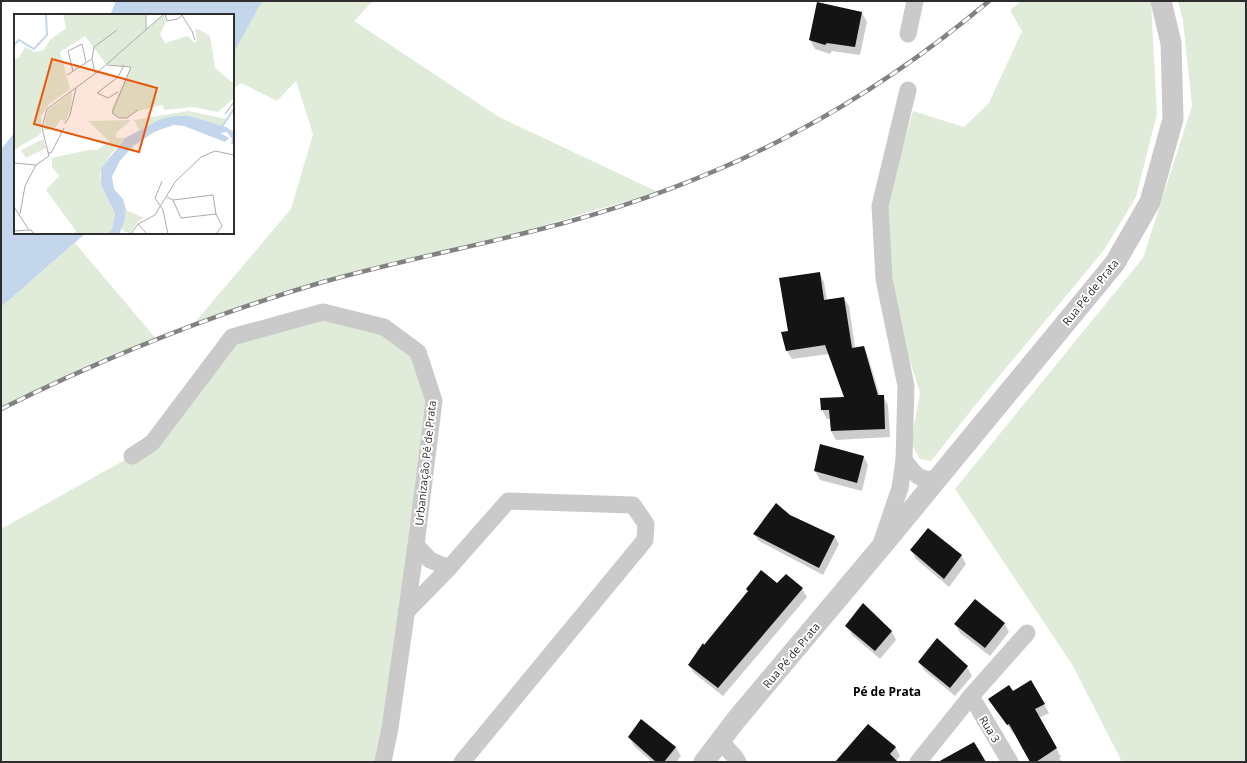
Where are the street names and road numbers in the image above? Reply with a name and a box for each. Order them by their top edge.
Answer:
street label: Rua Pé de Prata [1059,256,1121,328]
street label: Urbanização Pé de Prata [411,400,439,526]
street label: Rua Pé de Prata [759,619,823,691]
street label: Rua 3 [976,713,1004,745]

